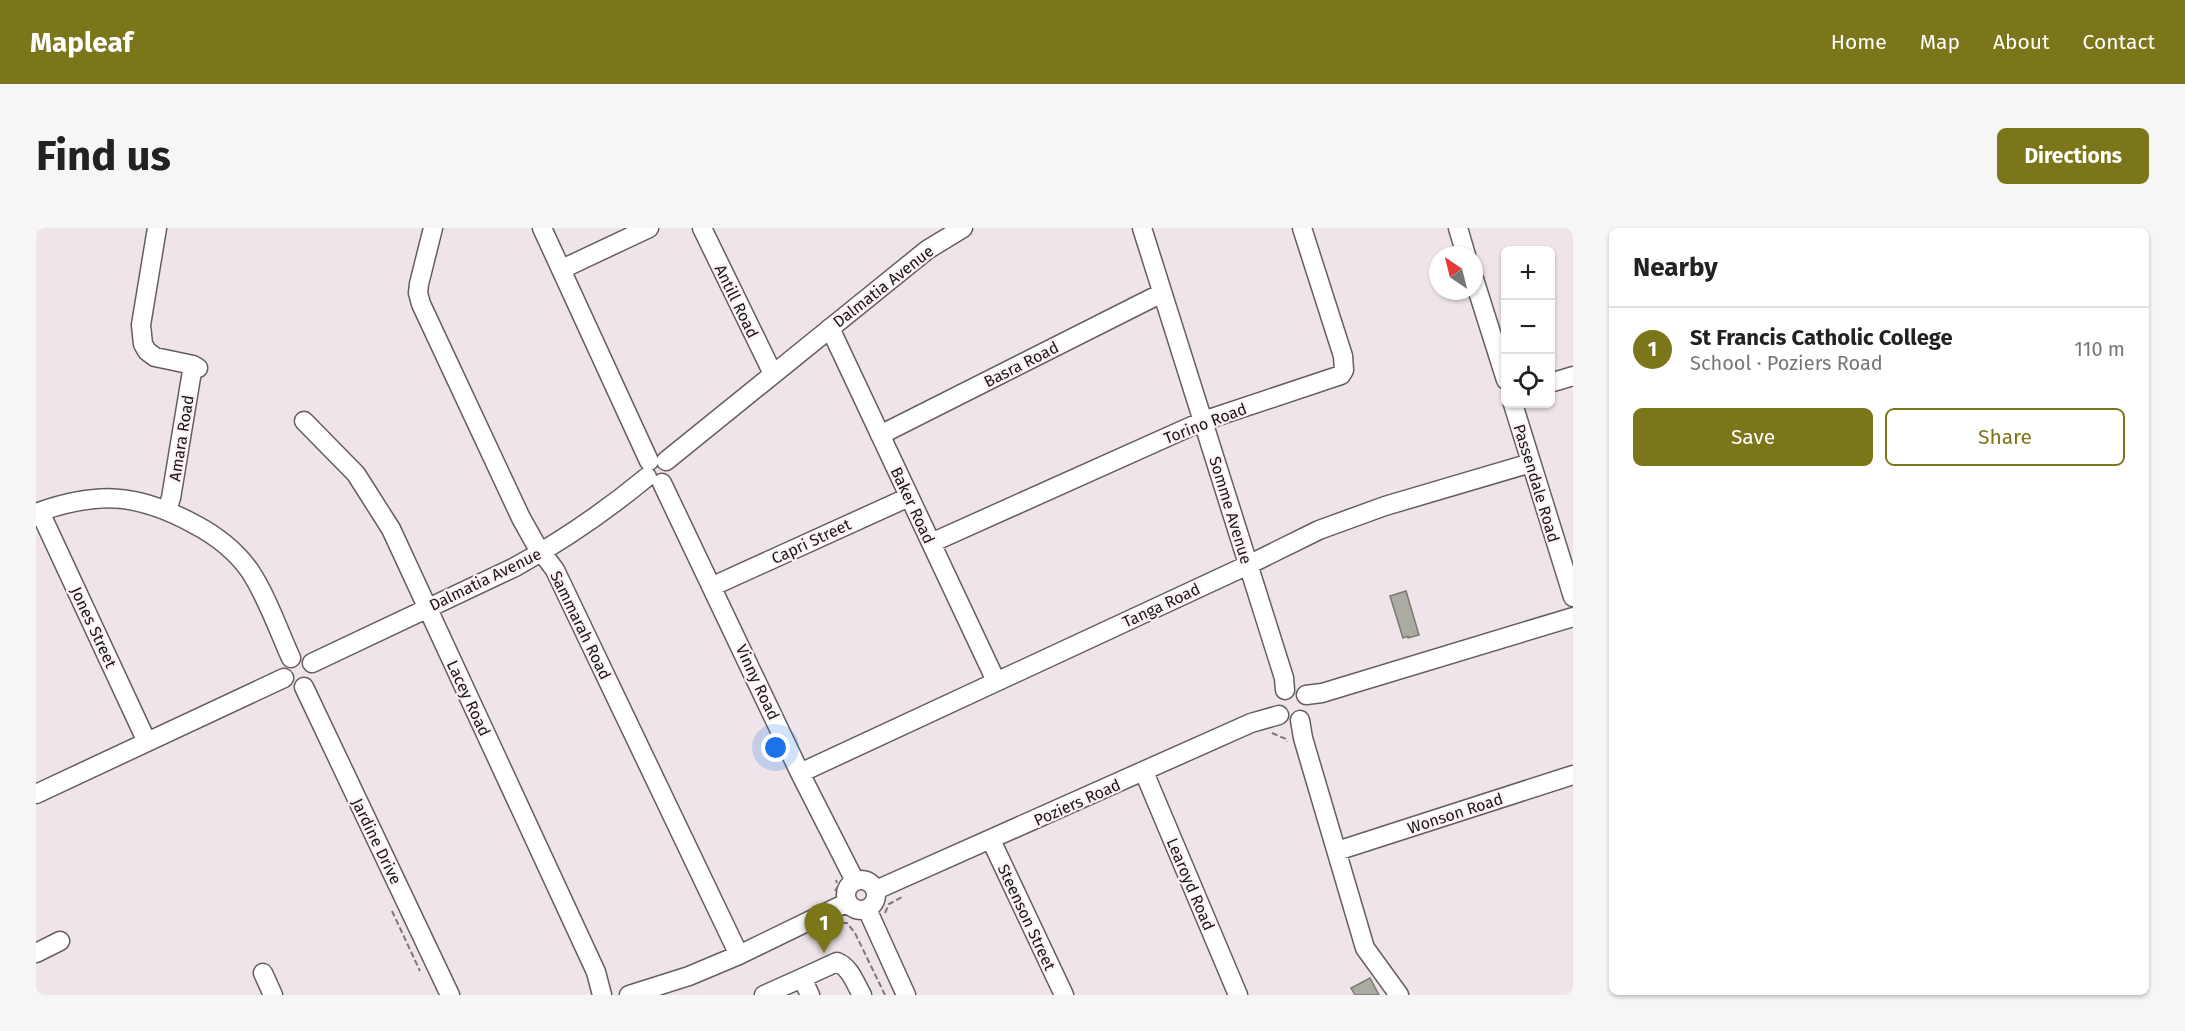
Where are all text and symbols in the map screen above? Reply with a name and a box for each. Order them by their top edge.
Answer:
text: Mapleaf [30,26,133,59]
text: Home [1831,29,1887,55]
text: Map [1920,29,1960,55]
text: About [1993,29,2050,55]
text: Contact [2083,29,2155,55]
button: Directions [1997,128,2149,184]
text: Find us [36,131,171,181]
street label: Dalmatia Avenue [829,241,937,331]
north arrow [1429,246,1483,300]
map controls [1501,246,1555,408]
button: + [1501,246,1555,300]
text: Nearby [1633,252,1718,283]
street label: Antill Road [711,261,762,341]
button: − [1501,300,1555,354]
text: St Francis Catholic College [1690,324,1953,351]
text: 1 [1648,337,1657,361]
text: 110 m [2074,337,2125,361]
street label: Basra Road [981,338,1062,391]
text: School · Poziers Road [1690,351,1883,375]
button: locate [1501,354,1555,408]
street label: Amara Road [165,394,198,483]
street label: Torino Road [1161,399,1249,448]
button: Save [1633,408,1873,466]
button: Share [1885,408,2125,466]
street label: Passendale Road [1510,422,1564,544]
street label: Somme Avenue [1205,454,1256,566]
street label: Baker Road [887,464,939,547]
street label: Capri Street [769,515,854,568]
street label: Dalmatia Avenue [426,544,544,615]
street label: Sammarah Road [546,568,615,683]
street label: Tanga Road [1119,579,1203,632]
street label: Jones Street [66,584,121,671]
street label: Vinny Road [732,641,783,723]
street label: Lacey Road [443,657,494,739]
your location [761,733,790,762]
street label: Poziers Road [1031,775,1123,830]
street label: Wonson Road [1405,789,1505,838]
street label: Jardine Drive [348,795,406,887]
street label: Learoyd Road [1163,835,1218,933]
street label: Steenson Street [994,861,1060,973]
pin: 1 [804,904,844,953]

